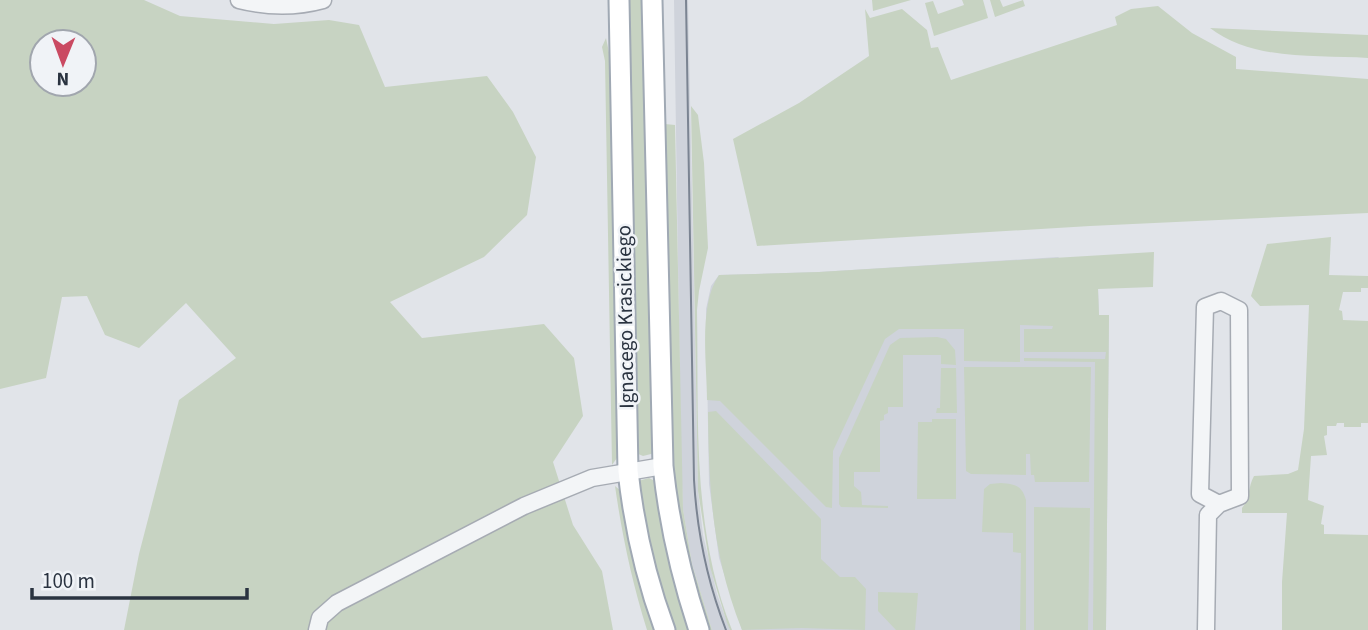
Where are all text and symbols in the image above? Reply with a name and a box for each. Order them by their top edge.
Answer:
north arrow [28,28,98,98]
text: N [56,65,69,92]
street label: Ignacego Krasickiego [608,225,642,409]
scale bar [32,556,247,600]
text: 100 m [42,566,95,596]

